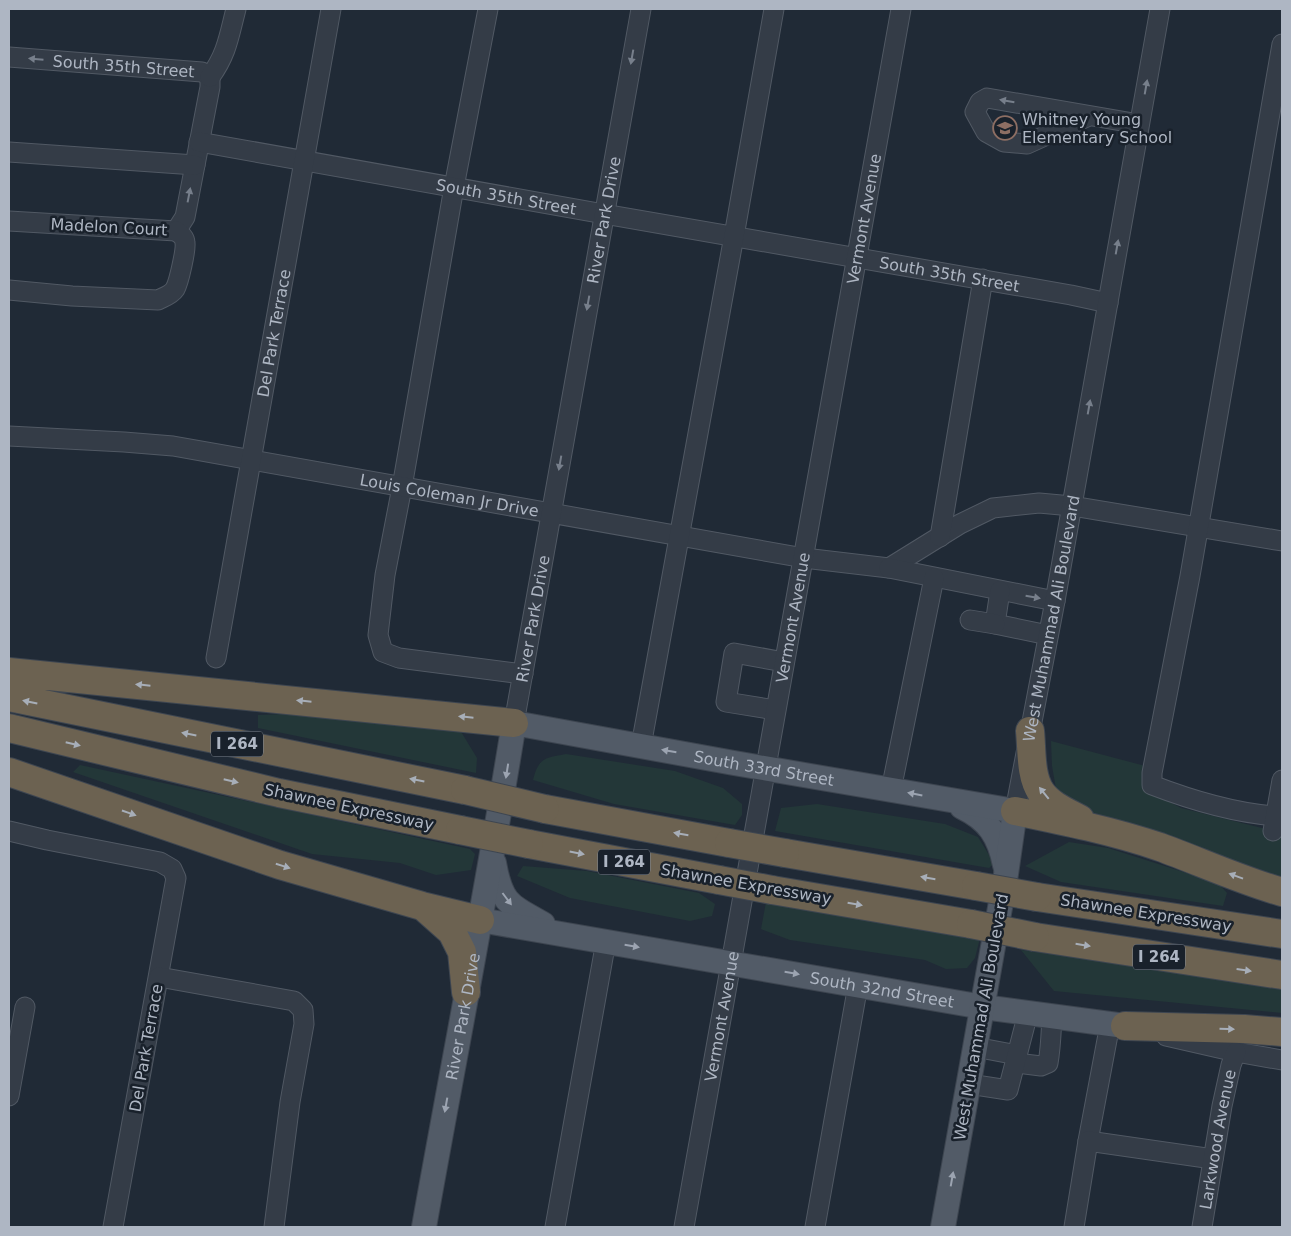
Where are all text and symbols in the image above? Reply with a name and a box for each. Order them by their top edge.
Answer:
one-way arrow [628,49,636,65]
street label: South 35th Street [52,51,195,81]
one-way arrow [27,55,43,63]
one-way arrow [1142,79,1150,95]
one-way arrow [998,97,1014,105]
place label: Whitney Young Elementary School [1022,110,1172,147]
school or university icon: Whitney Young Elementary School [992,115,1018,141]
street label: Vermont Avenue [843,152,885,286]
street label: River Park Drive [583,155,624,285]
street label: South 35th Street [435,175,578,218]
one-way arrow [186,187,194,203]
street label: Madelon Court [50,214,168,240]
one-way arrow [1114,239,1122,255]
street label: South 35th Street [878,252,1021,295]
street label: Del Park Terrace [253,268,294,399]
one-way arrow [584,295,592,311]
one-way arrow [1085,400,1093,415]
one-way arrow [556,455,564,471]
street label: Louis Coleman Jr Drive [358,470,540,520]
street label: West Muhammad Ali Boulevard [1019,494,1083,743]
street label: Vermont Avenue [772,551,814,684]
street label: River Park Drive [512,554,553,684]
one-way arrow [1026,593,1041,601]
one-way arrow [134,681,150,689]
one-way arrow [21,697,37,705]
one-way arrow [296,697,312,705]
one-way arrow [458,713,474,721]
one-way arrow [181,730,197,738]
road number: I 264 [211,732,263,756]
one-way arrow [66,740,81,748]
street label: South 33rd Street [692,746,836,789]
one-way arrow [661,747,677,755]
one-way arrow [502,764,510,780]
one-way arrow [408,776,424,784]
one-way arrow [224,777,239,785]
street label: Shawnee Expressway [262,780,436,834]
one-way arrow [1039,786,1049,800]
one-way arrow [907,790,923,798]
one-way arrow [122,810,137,818]
one-way arrow [673,830,689,838]
one-way arrow [569,850,585,858]
road number: I 264 [598,850,650,874]
street label: Shawnee Expressway [659,860,833,908]
one-way arrow [275,862,290,870]
one-way arrow [1228,872,1243,880]
one-way arrow [919,873,935,881]
street label: Shawnee Expressway [1059,890,1233,936]
one-way arrow [502,892,512,906]
street label: West Muhammad Ali Boulevard [950,892,1012,1142]
one-way arrow [847,900,863,908]
one-way arrow [1076,941,1092,949]
one-way arrow [624,942,640,950]
road number: I 264 [1133,944,1185,970]
street label: Vermont Avenue [701,950,742,1083]
street label: River Park Drive [442,951,484,1082]
one-way arrow [1236,966,1252,974]
street label: South 32nd Street [808,968,956,1011]
one-way arrow [785,970,801,978]
street label: Del Park Terrace [125,983,167,1113]
one-way arrow [1219,1025,1235,1033]
street label: Larkwood Avenue [1196,1067,1239,1211]
one-way arrow [441,1098,449,1114]
one-way arrow [948,1171,956,1187]

